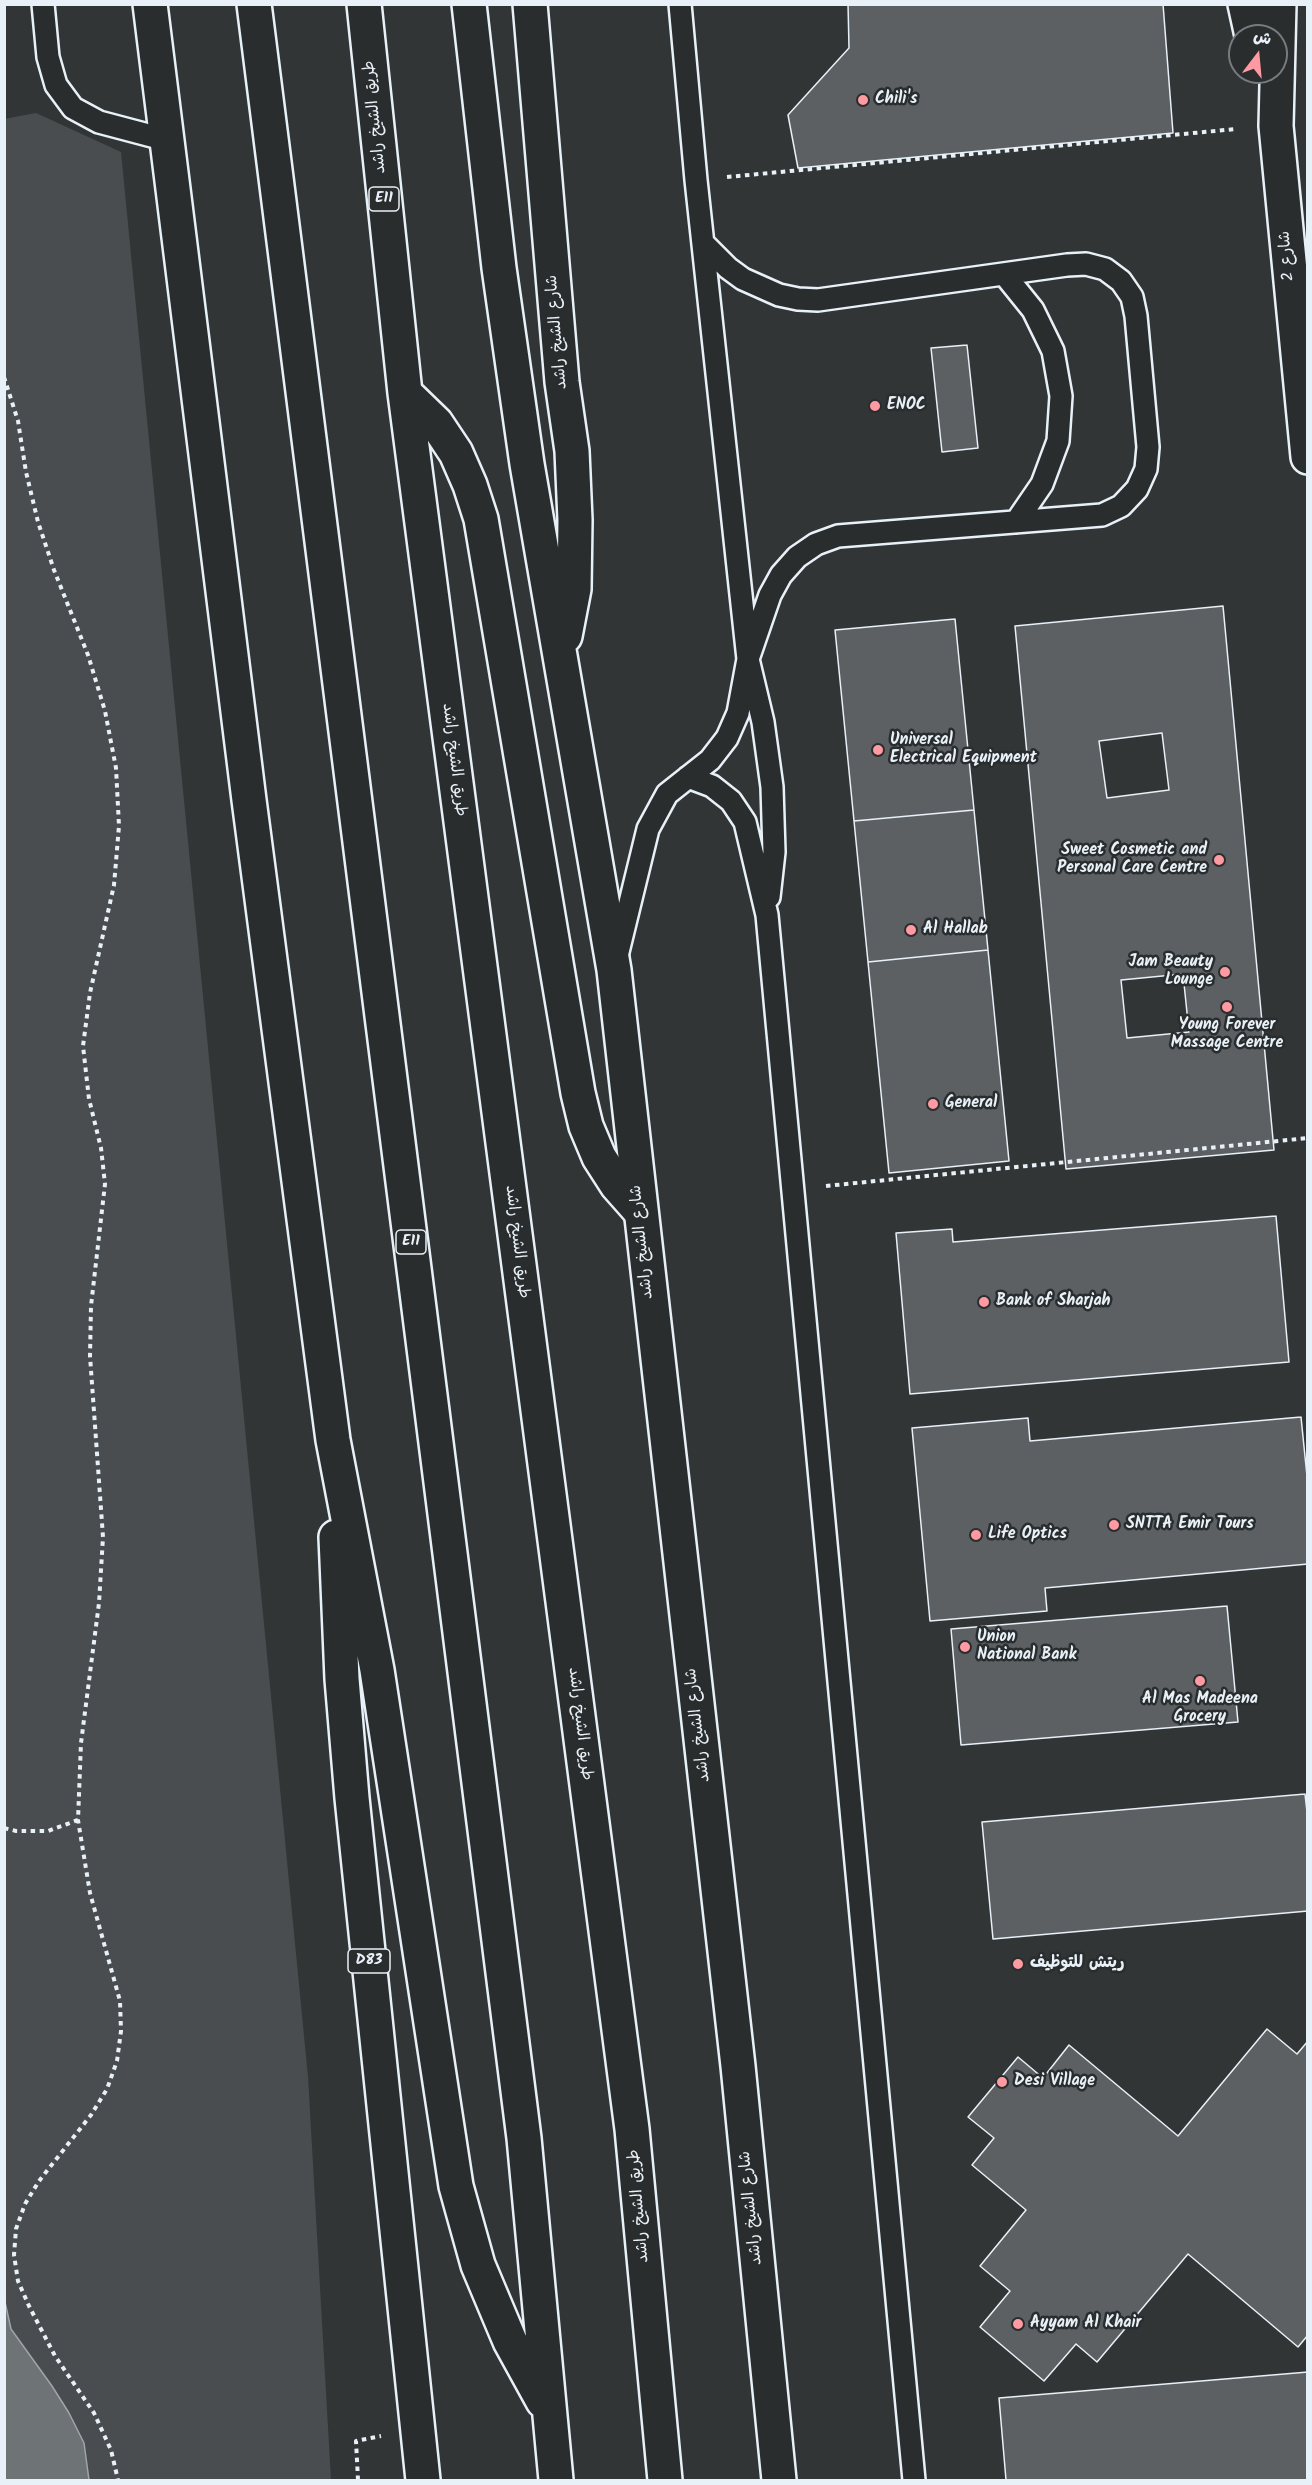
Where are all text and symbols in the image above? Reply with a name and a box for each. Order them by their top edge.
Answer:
north arrow [1228,24,1288,84]
text: ش [1251,24,1274,53]
street label: طريق الشيخ راشد [361,59,391,175]
place label: Chili's [875,90,917,110]
marker: Chili's [856,93,870,107]
road number: E11 [369,187,399,211]
street label: شارع 2 [1276,230,1300,282]
street label: شارع الشيخ راشد [543,274,573,390]
place label: ENOC [887,396,926,416]
marker: ENOC [868,399,882,413]
street label: طريق الشيخ راشد [437,702,469,818]
place label: Universal Electrical Equipment [890,731,1037,769]
marker: Universal Electrical Equipment [871,743,885,757]
place label: Sweet Cosmetic and Personal Care Centre [1057,841,1207,879]
marker: Sweet Cosmetic and Personal Care Centre [1212,853,1226,867]
place label: Al Hallab [923,920,988,940]
marker: Al Hallab [904,923,918,937]
place label: Jam Beauty Lounge [1129,953,1213,991]
marker: Jam Beauty Lounge [1218,965,1232,979]
marker: Young Forever Massage Centre [1220,1000,1234,1014]
place label: Young Forever Massage Centre [1171,1016,1283,1054]
place label: General [945,1094,997,1114]
marker: General [926,1097,940,1111]
street label: طريق الشيخ راشد [500,1184,532,1300]
street label: شارع الشيخ راشد [627,1184,659,1300]
road number: E11 [396,1230,426,1254]
place label: Bank of Sharjah [996,1292,1111,1312]
marker: Bank of Sharjah [977,1295,991,1309]
place label: SNTTA Emir Tours [1126,1515,1254,1535]
marker: SNTTA Emir Tours [1107,1518,1121,1532]
place label: Life Optics [988,1525,1067,1545]
marker: Life Optics [969,1528,983,1542]
place label: Union National Bank [977,1628,1076,1666]
marker: Union National Bank [958,1640,972,1654]
street label: طريق الشيخ راشد [563,1666,595,1782]
street label: شارع الشيخ راشد [682,1667,716,1783]
marker: Al Mas Madeena Grocery [1193,1674,1207,1688]
place label: Al Mas Madeena Grocery [1142,1690,1258,1728]
road number: D83 [348,1949,390,1973]
place label: ريتش للتوظيف [1030,1954,1124,1974]
marker: ريتش للتوظيف [1011,1957,1025,1971]
place label: Desi Village [1014,2072,1095,2092]
marker: Desi Village [995,2075,1009,2089]
street label: طريق الشيخ راشد [625,2148,655,2264]
street label: شارع الشيخ راشد [736,2150,768,2266]
place label: Ayyam Al Khair [1030,2314,1141,2334]
marker: Ayyam Al Khair [1011,2317,1025,2331]

